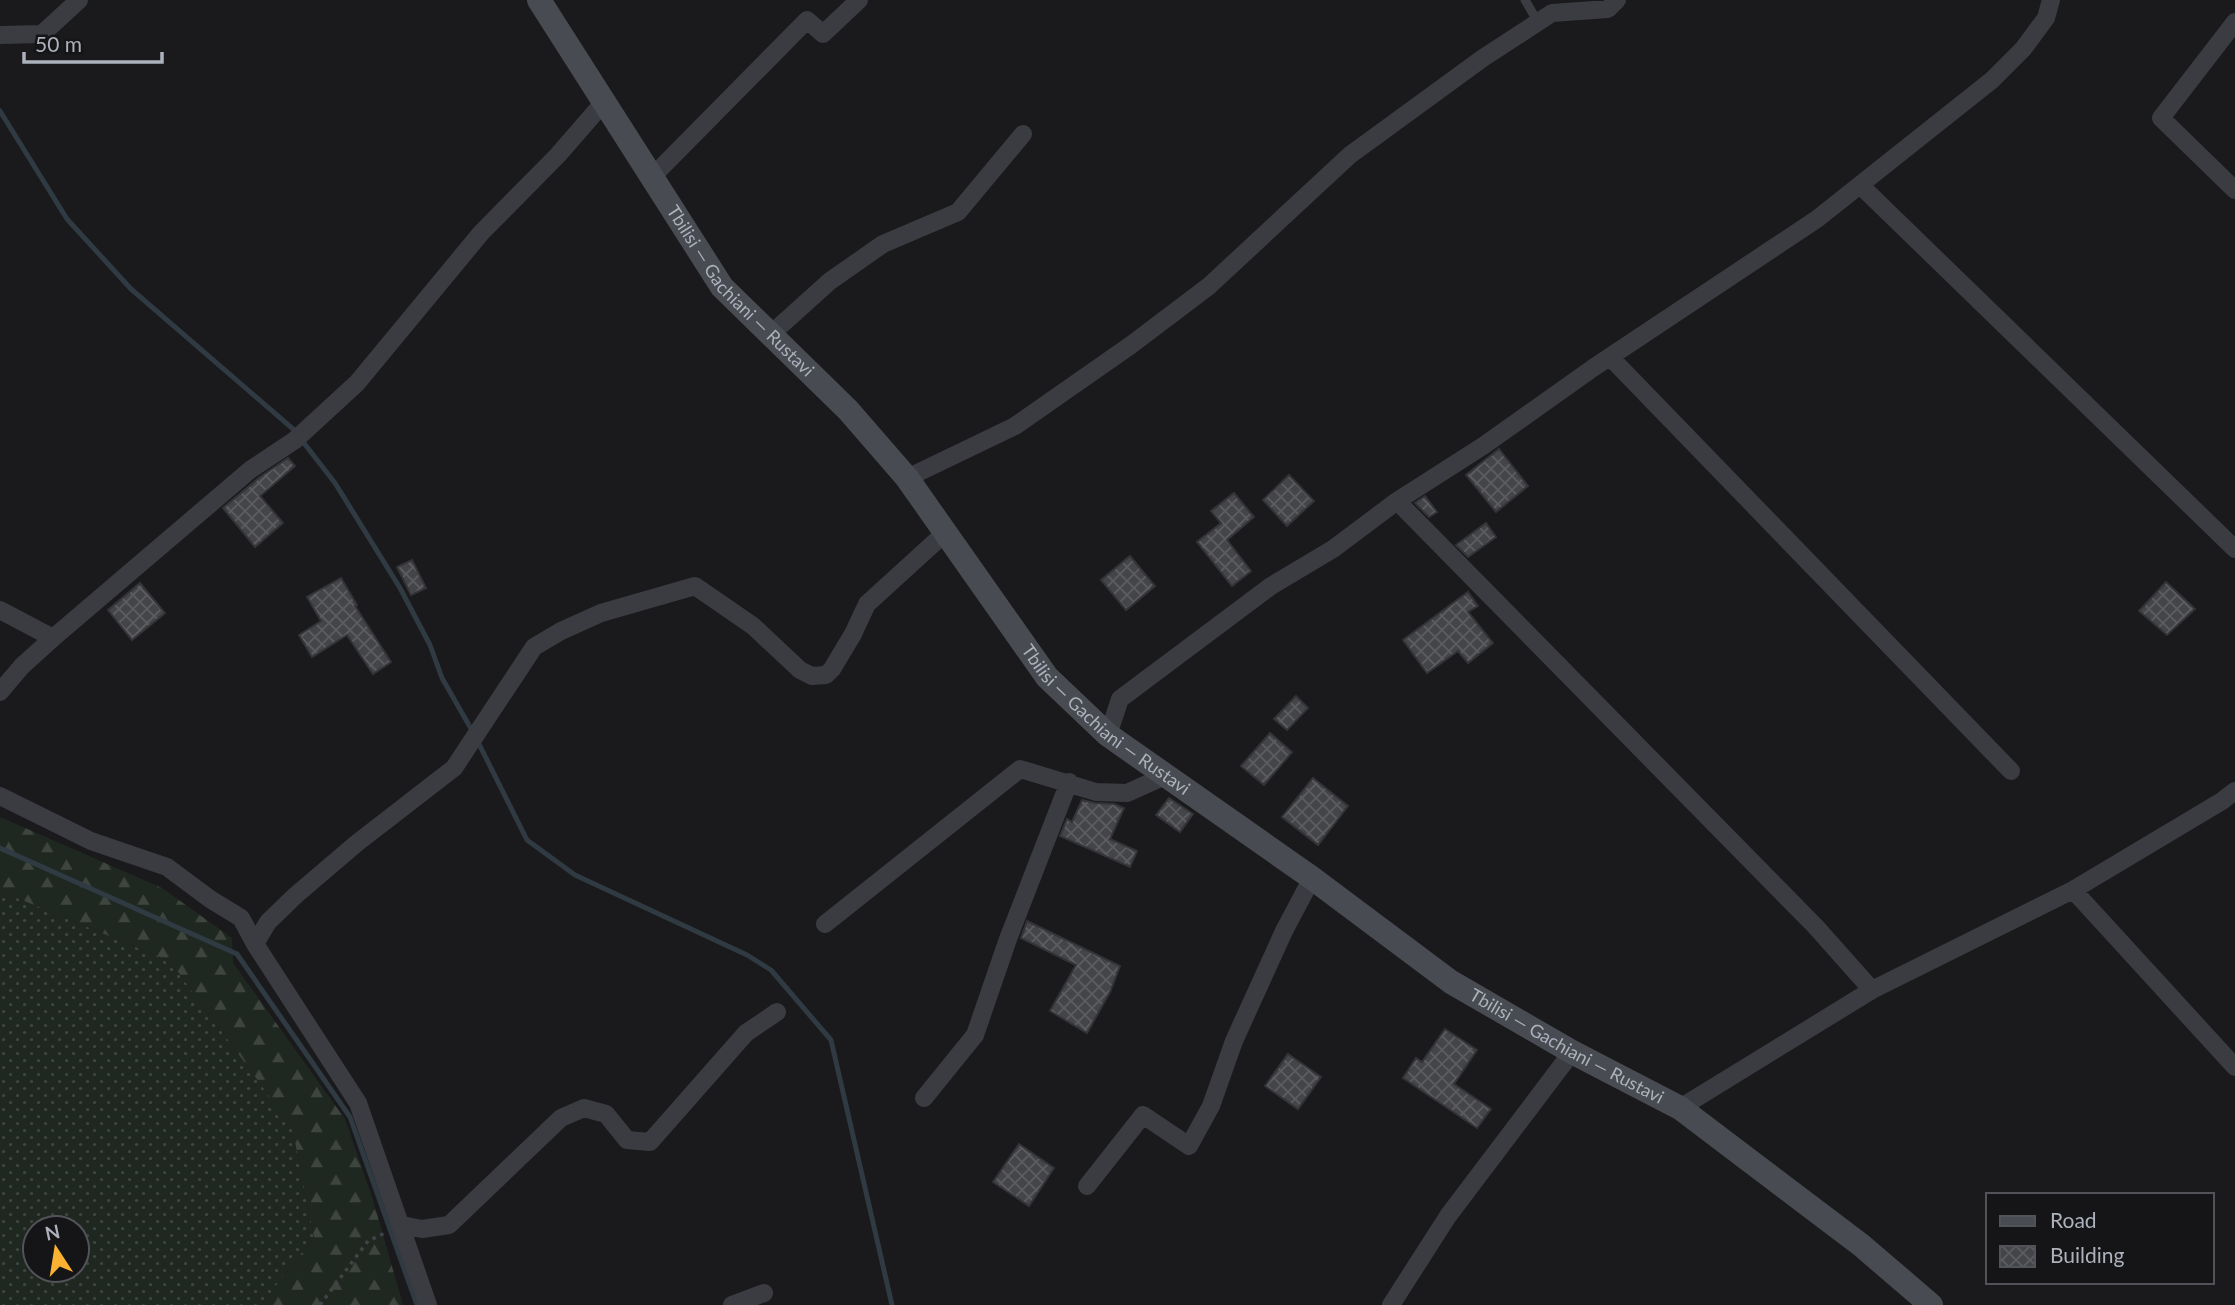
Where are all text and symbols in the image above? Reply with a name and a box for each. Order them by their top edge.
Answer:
scale bar [24,21,163,65]
text: 50 m [35,31,82,56]
street label: Tbilisi — Gachiani — Rustavi [663,201,819,381]
street label: Tbilisi — Gachiani — Rustavi [1017,640,1195,799]
street label: Tbilisi — Gachiani — Rustavi [1466,983,1668,1108]
legend [1986,1193,2214,1284]
text: Road [2050,1207,2097,1232]
north arrow [21,1214,91,1284]
text: N [43,1219,62,1245]
text: Building [2050,1242,2125,1267]

